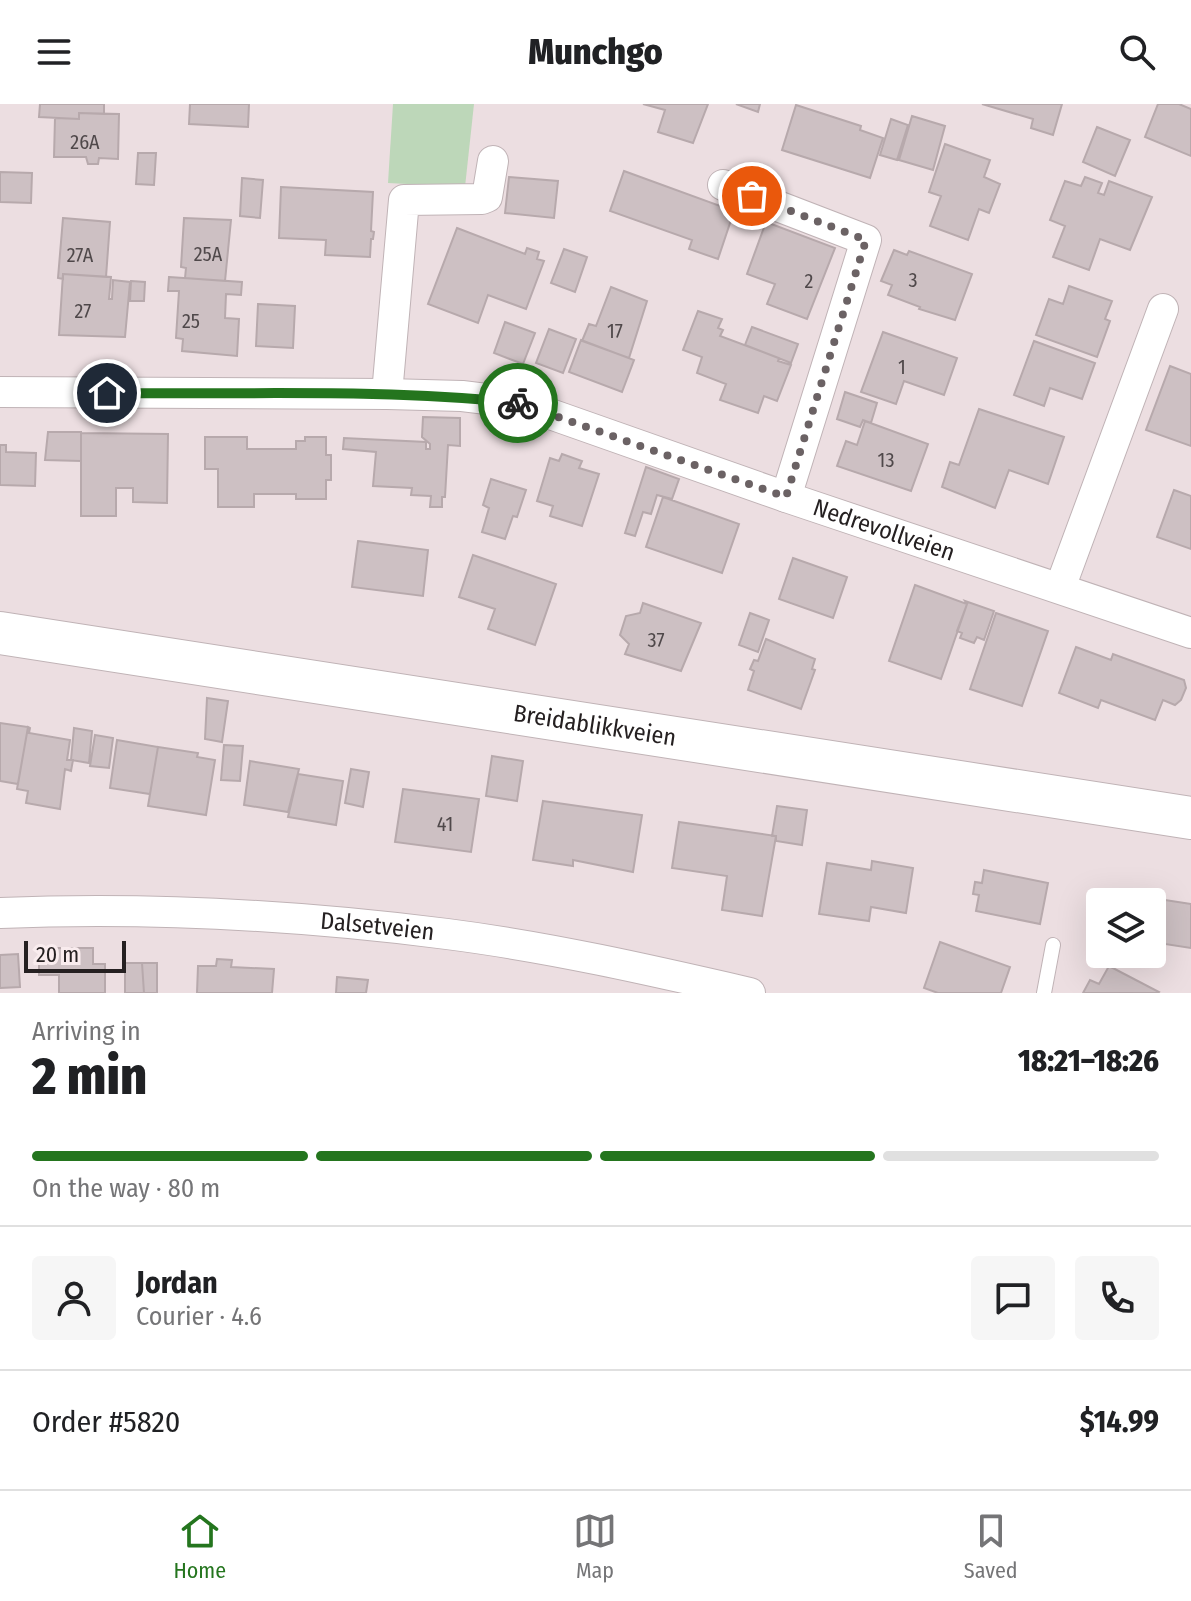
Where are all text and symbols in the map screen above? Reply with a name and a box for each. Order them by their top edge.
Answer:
icon: menu [32,30,76,74]
text: Munchgo [528,30,663,74]
icon: search [1115,30,1159,74]
house number: 26A [70,130,100,154]
pin [718,162,786,230]
icon: bag [730,174,774,218]
house number: 25A [194,242,223,266]
house number: 27A [67,243,94,267]
house number: 3 [908,268,918,292]
house number: 2 [805,269,814,293]
house number: 27 [75,299,91,323]
house number: 25 [182,309,200,333]
house number: 17 [607,319,623,343]
house number: 1 [898,355,906,379]
pin [73,359,141,427]
courier [478,363,558,443]
icon: home [85,371,129,415]
icon: bike [496,381,540,425]
house number: 13 [878,448,894,472]
street label: Nedrevollveien [810,493,958,567]
house number: 37 [647,628,665,652]
street label: Breidablikkveien [512,699,678,752]
house number: 41 [437,812,453,836]
map controls [1086,888,1166,968]
button: layers [1086,888,1166,968]
street label: Dalsetveien [319,907,436,946]
scale bar [24,937,126,973]
text: 20 m [36,941,79,968]
text: Arriving in [32,1016,141,1047]
text: 18:21–18:26 [1018,1043,1159,1079]
text: 2 min [32,1045,147,1108]
text: On the way · 80 m [32,1173,220,1204]
button: person [32,1256,116,1340]
button: chat [971,1256,1055,1340]
button: phone [1075,1256,1159,1340]
text: Jordan [136,1265,218,1301]
text: Courier · 4.6 [136,1301,262,1332]
text: Order #5820 [32,1404,180,1440]
text: $14.99 [1080,1404,1159,1440]
tab: Home [173,1509,226,1584]
tab: Map [573,1509,617,1584]
tab: Saved [964,1509,1018,1584]

